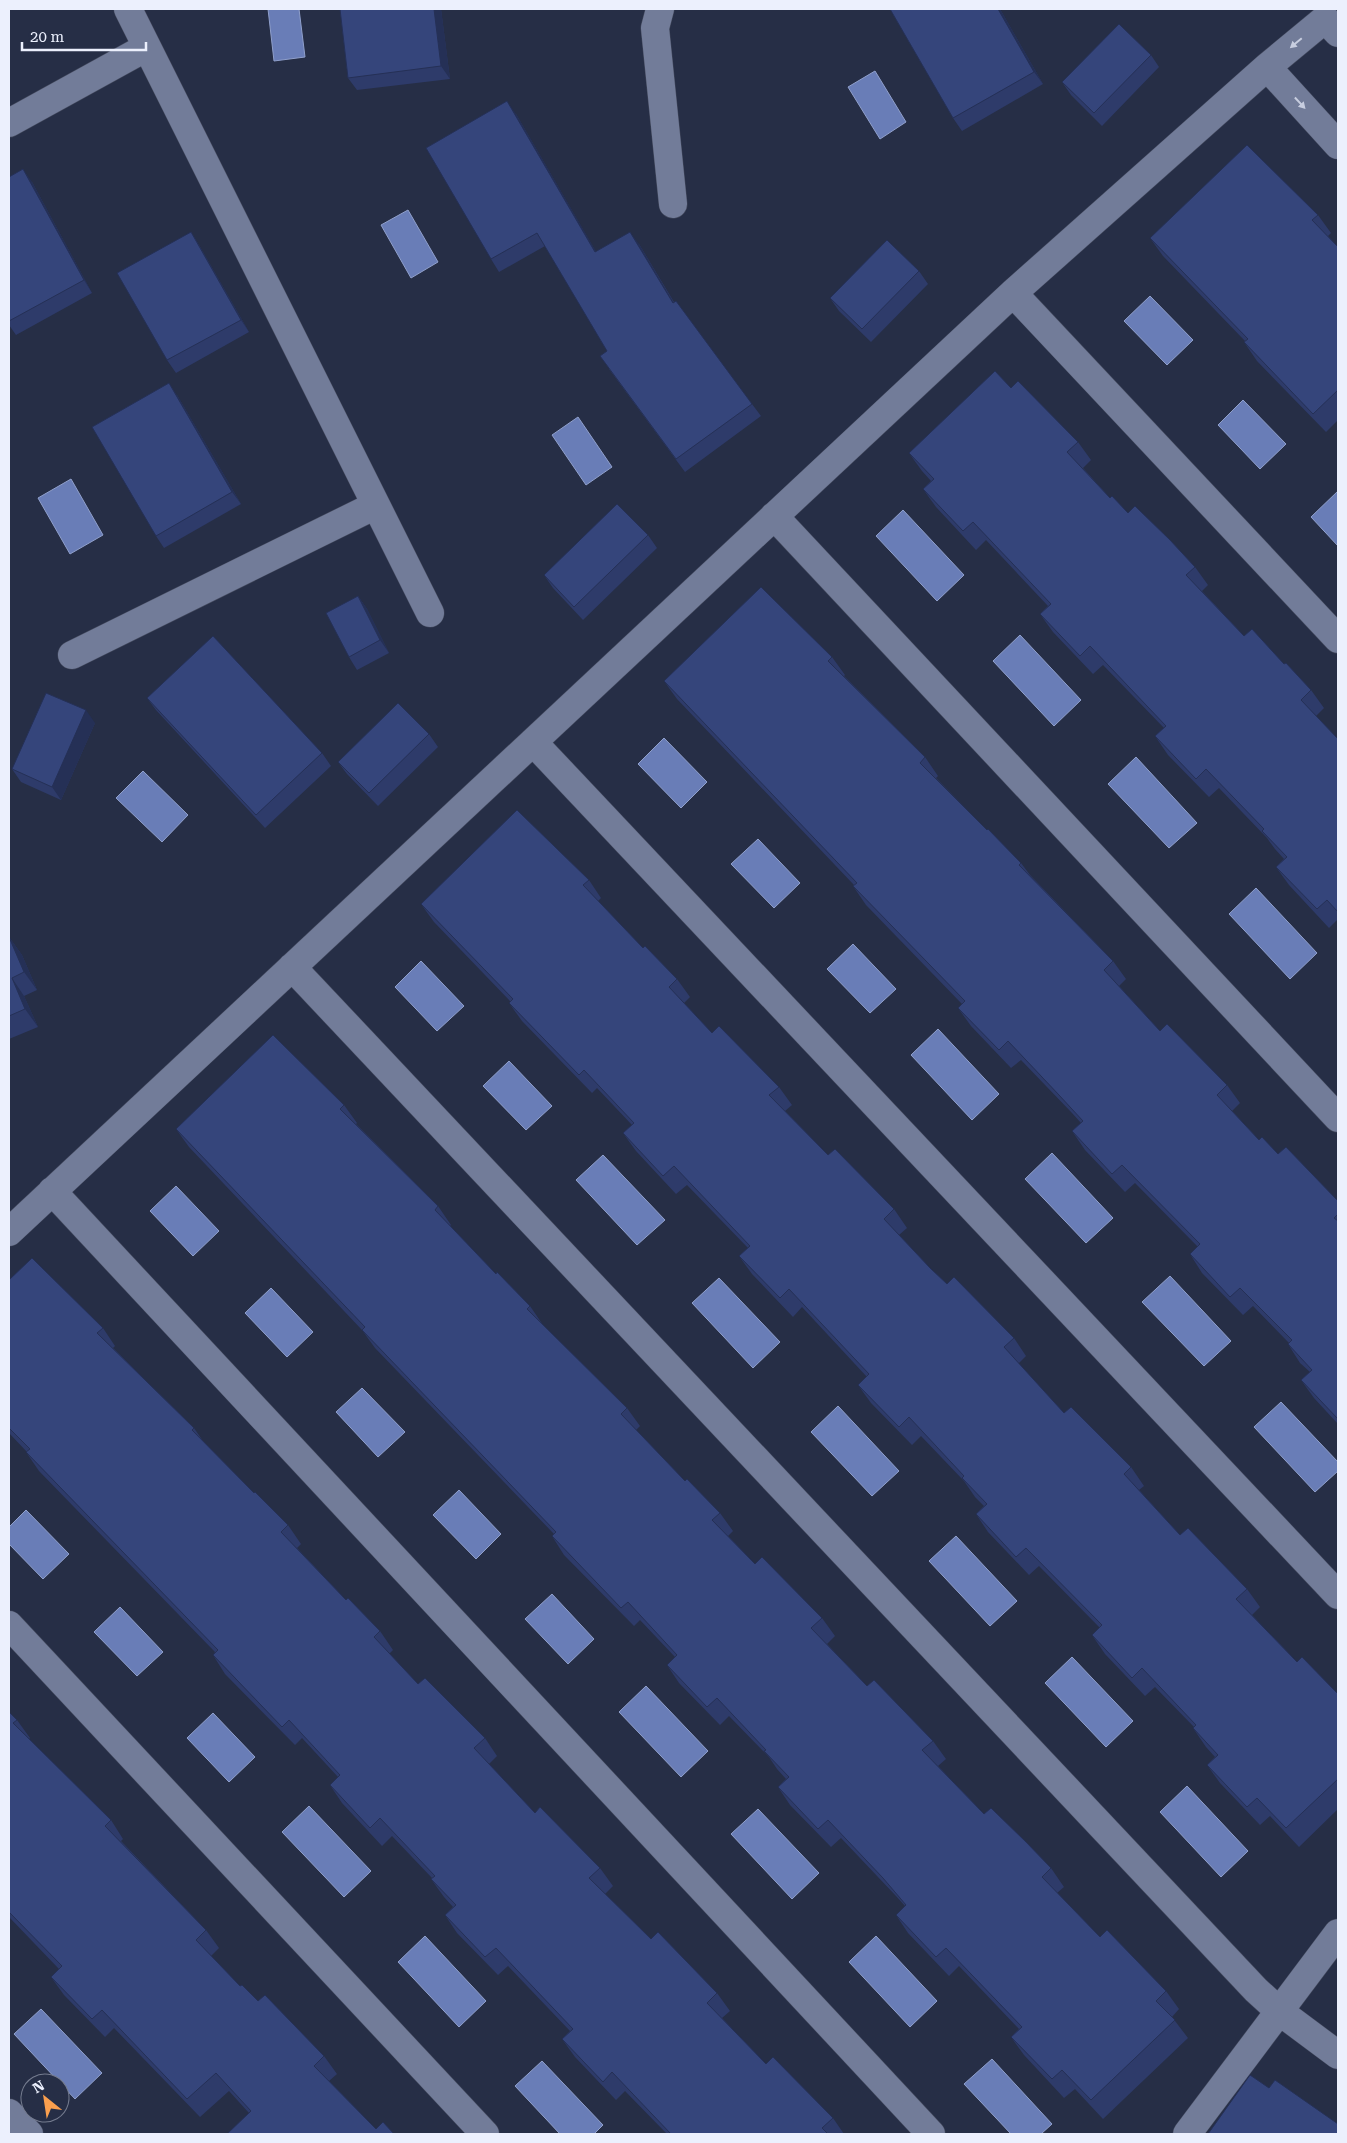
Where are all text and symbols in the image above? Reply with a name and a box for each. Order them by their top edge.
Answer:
scale bar [22,20,146,52]
text: 20 m [30,28,65,46]
one-way arrow [1290,37,1302,49]
one-way arrow [1294,97,1306,109]
north arrow [20,2073,70,2123]
text: N [30,2077,47,2096]

